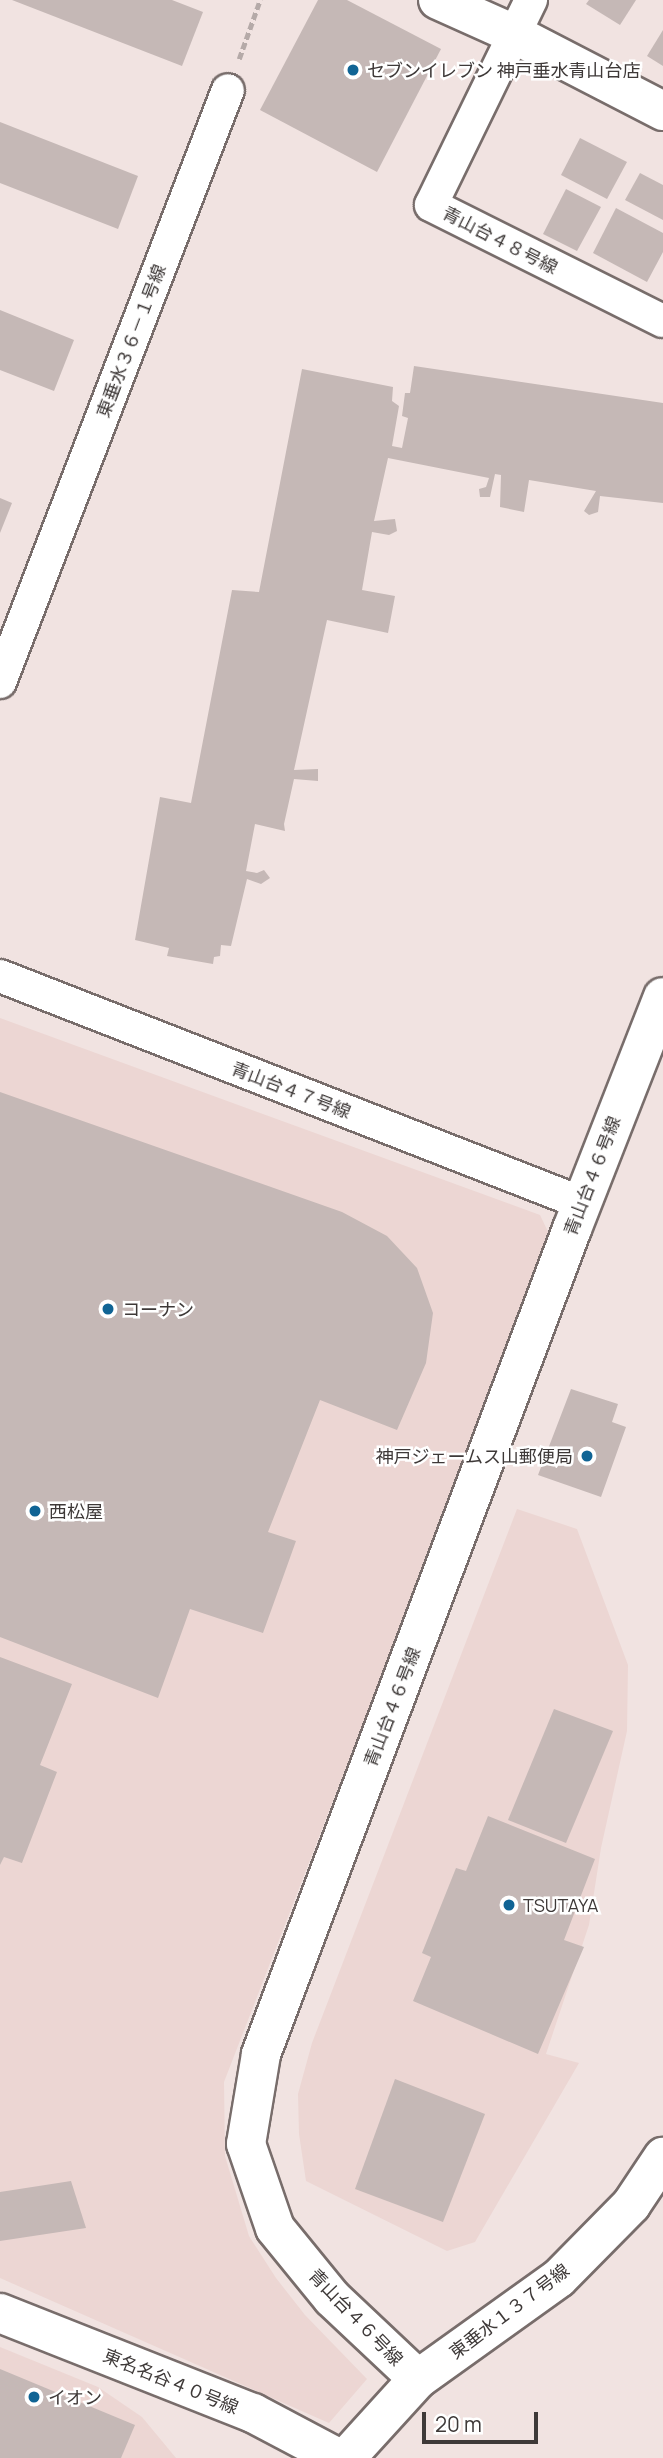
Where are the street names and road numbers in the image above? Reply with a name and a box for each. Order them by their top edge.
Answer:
street label: 青山台４８号線 [439,202,561,278]
street label: 東垂水３６－１号線 [92,262,170,420]
street label: 青山台４７号線 [228,1057,354,1123]
street label: 青山台４６号線 [559,1113,625,1239]
street label: 青山台４６号線 [359,1644,425,1770]
street label: 東垂水１３７号線 [445,2259,573,2363]
street label: 青山台４６号線 [304,2264,408,2370]
street label: 東名名谷４０号線 [100,2344,242,2418]

